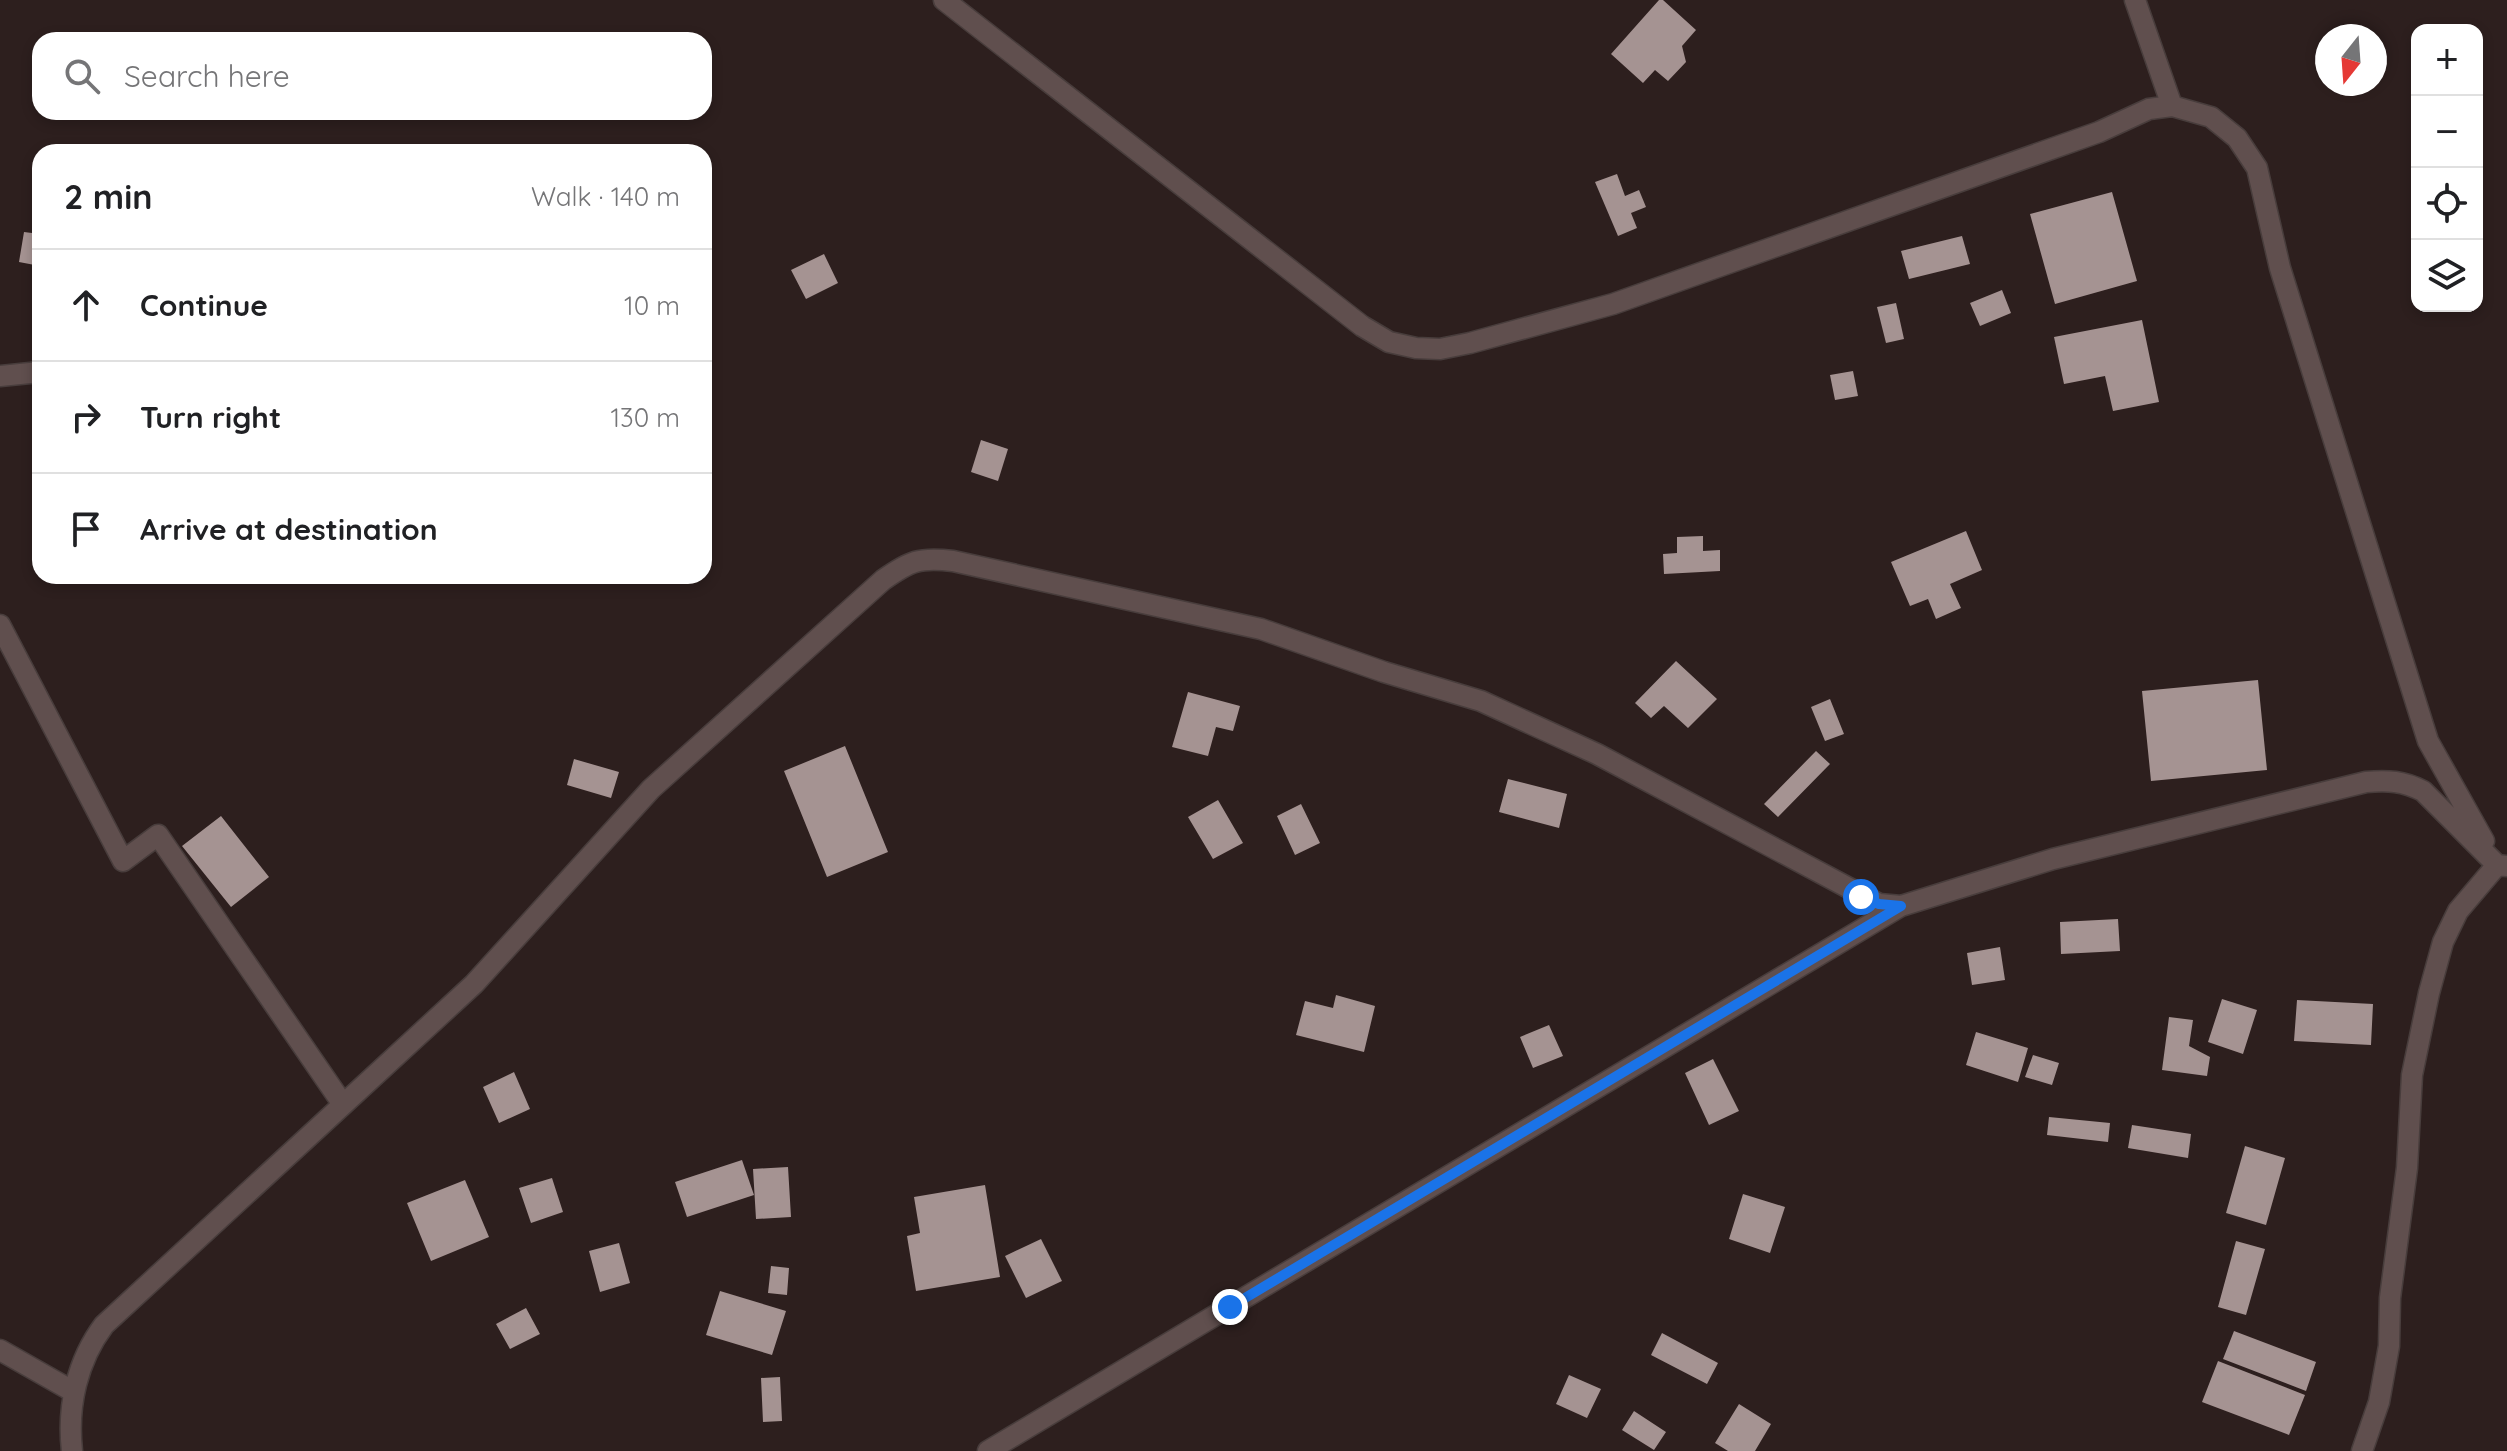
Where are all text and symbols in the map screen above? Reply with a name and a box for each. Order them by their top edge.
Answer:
north arrow [2315,24,2387,96]
map controls [2411,24,2483,312]
button: + [2411,24,2483,96]
search box [32,32,712,120]
icon: search [60,54,104,98]
text: Search here [124,57,290,95]
button: − [2411,96,2483,168]
button: locate [2411,168,2483,240]
text: 2 min [64,175,153,218]
text: Walk · 140 m [531,180,680,213]
button: layers [2411,240,2483,312]
icon: ahead [64,283,108,327]
text: Continue [140,286,268,324]
text: 10 m [624,289,680,322]
icon: right [64,395,108,439]
text: Turn right [140,398,281,436]
text: 130 m [610,401,680,434]
icon: arrive [64,507,108,551]
text: Arrive at destination [140,510,438,548]
route start [1843,879,1879,915]
route end [1212,1289,1248,1325]

